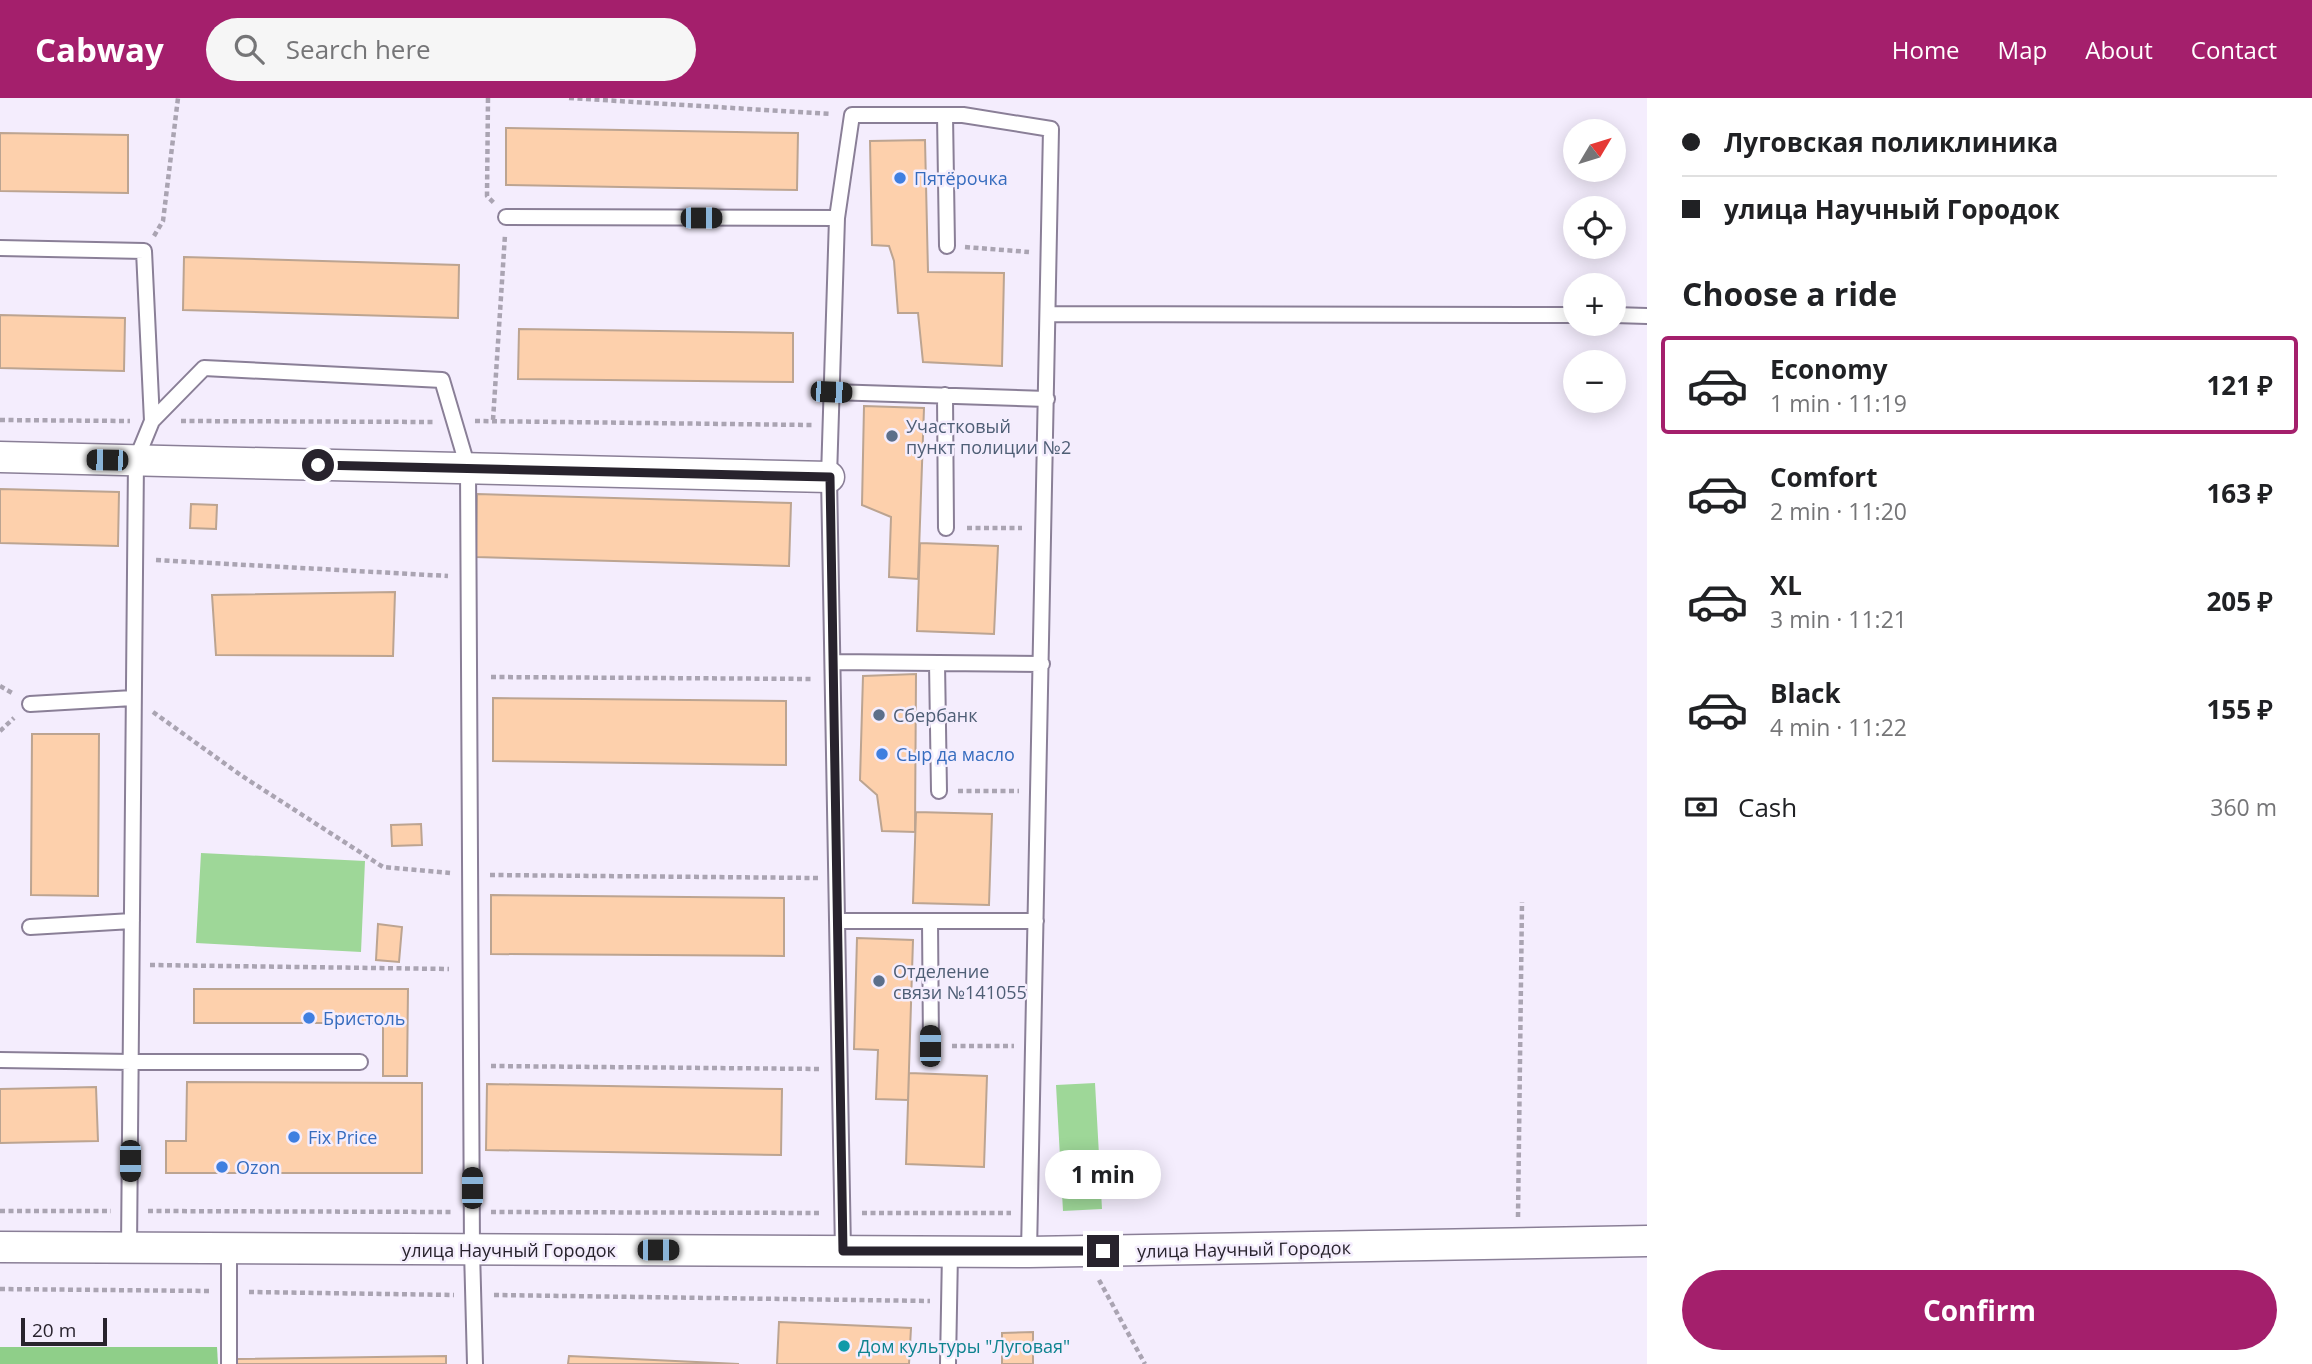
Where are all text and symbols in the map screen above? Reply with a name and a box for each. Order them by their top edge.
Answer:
search box [206,18,696,81]
text: Cabway [35,27,164,72]
icon: search [230,30,268,68]
text: Search here [286,31,431,67]
text: Home [1892,33,1960,66]
text: Map [1998,33,2047,66]
text: About [2085,33,2153,66]
text: Contact [2191,33,2277,66]
north arrow [1563,119,1626,182]
map controls [1563,119,1626,413]
text: Луговская поликлиника [1724,124,2058,160]
place label: Пятёрочка [914,166,1008,190]
marker: Пятёрочка [892,170,908,186]
text: улица Научный Городок [1724,191,2060,227]
button: locate [1563,196,1626,259]
car [681,208,723,229]
text: Choose a ride [1682,272,1897,315]
button: + [1563,273,1626,336]
button: − [1563,350,1626,413]
text: Economy [1770,351,1888,387]
icon: car [1686,354,1749,417]
text: 121 ₽ [2207,367,2273,403]
car [810,381,853,403]
text: 1 min · 11:19 [1770,387,1907,419]
place label: Участковый пункт полиции №2 [906,414,1071,459]
marker: Участковый пункт полиции №2 [884,428,900,444]
car [86,449,129,471]
route start [302,449,334,481]
text: Comfort [1770,459,1877,495]
icon: car [1686,462,1749,525]
text: 163 ₽ [2207,475,2273,511]
text: 2 min · 11:20 [1770,495,1907,527]
text: XL [1770,567,1802,603]
icon: car [1686,570,1749,633]
text: 205 ₽ [2207,583,2273,619]
text: 3 min · 11:21 [1770,603,1907,635]
text: Black [1770,675,1841,711]
icon: car [1686,678,1749,741]
text: 155 ₽ [2207,691,2273,727]
place label: Сбербанк [893,703,978,727]
marker: Сбербанк [871,707,887,723]
text: 4 min · 11:22 [1770,711,1907,743]
place label: Сыр да масло [896,742,1015,766]
marker: Сыр да масло [874,746,890,762]
icon: cash [1682,788,1720,826]
text: Cash [1738,789,1797,825]
text: 360 m [2210,791,2277,823]
place label: Отделение связи №141055 [893,959,1027,1004]
marker: Отделение связи №141055 [871,973,887,989]
place label: Бристоль [323,1006,405,1030]
marker: Бристоль [301,1010,317,1026]
car [920,1025,941,1067]
place label: Fix Price [308,1125,377,1149]
marker: Fix Price [286,1129,302,1145]
car [120,1140,141,1182]
callout: 1 min [1045,1150,1161,1198]
place label: Ozon [236,1155,280,1179]
text: 1 min [1071,1158,1135,1190]
marker: Ozon [214,1159,230,1175]
car [462,1167,483,1209]
route end [1087,1235,1119,1267]
street label: улица Научный Городок [1137,1235,1352,1263]
street label: улица Научный Городок [402,1238,617,1262]
car [638,1240,680,1261]
button: Confirm [1682,1270,2277,1350]
scale bar [21,1315,107,1347]
text: 20 m [32,1317,76,1343]
place label: Дом культуры "Луговая" [858,1334,1070,1358]
marker: Дом культуры "Луговая" [836,1338,852,1354]

